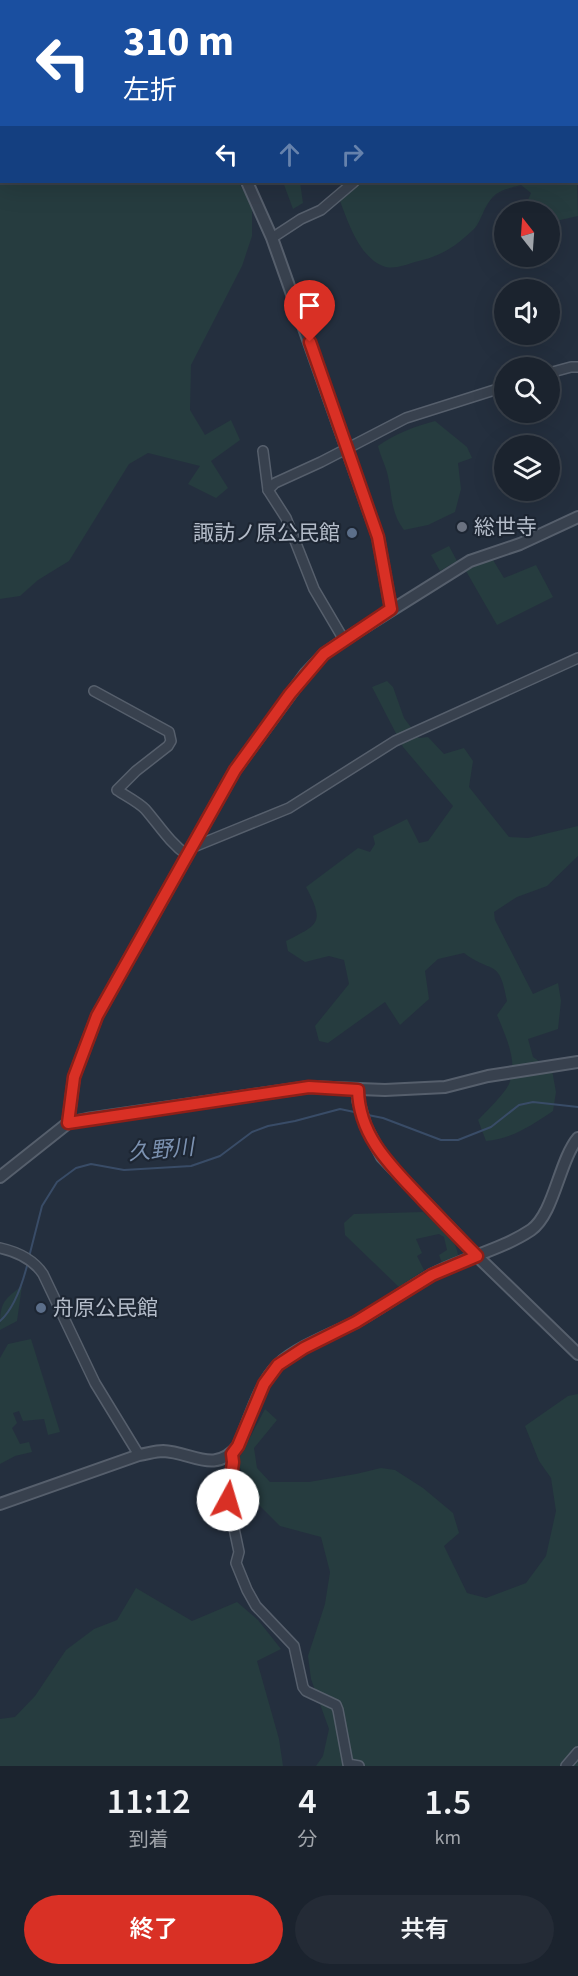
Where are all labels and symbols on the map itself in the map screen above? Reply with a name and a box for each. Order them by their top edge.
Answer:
north arrow [494,201,560,267]
pin [284,280,335,342]
place label: 総世寺 [474,512,537,542]
place label: 諏訪ノ原公民館 [193,518,340,548]
marker: 総世寺 [455,520,469,534]
marker: 諏訪ノ原公民館 [345,526,359,540]
water label: 久野川 [127,1131,197,1169]
place label: 舟原公民館 [53,1293,158,1323]
marker: 舟原公民館 [34,1301,48,1315]
position arrow [196,1468,260,1532]

